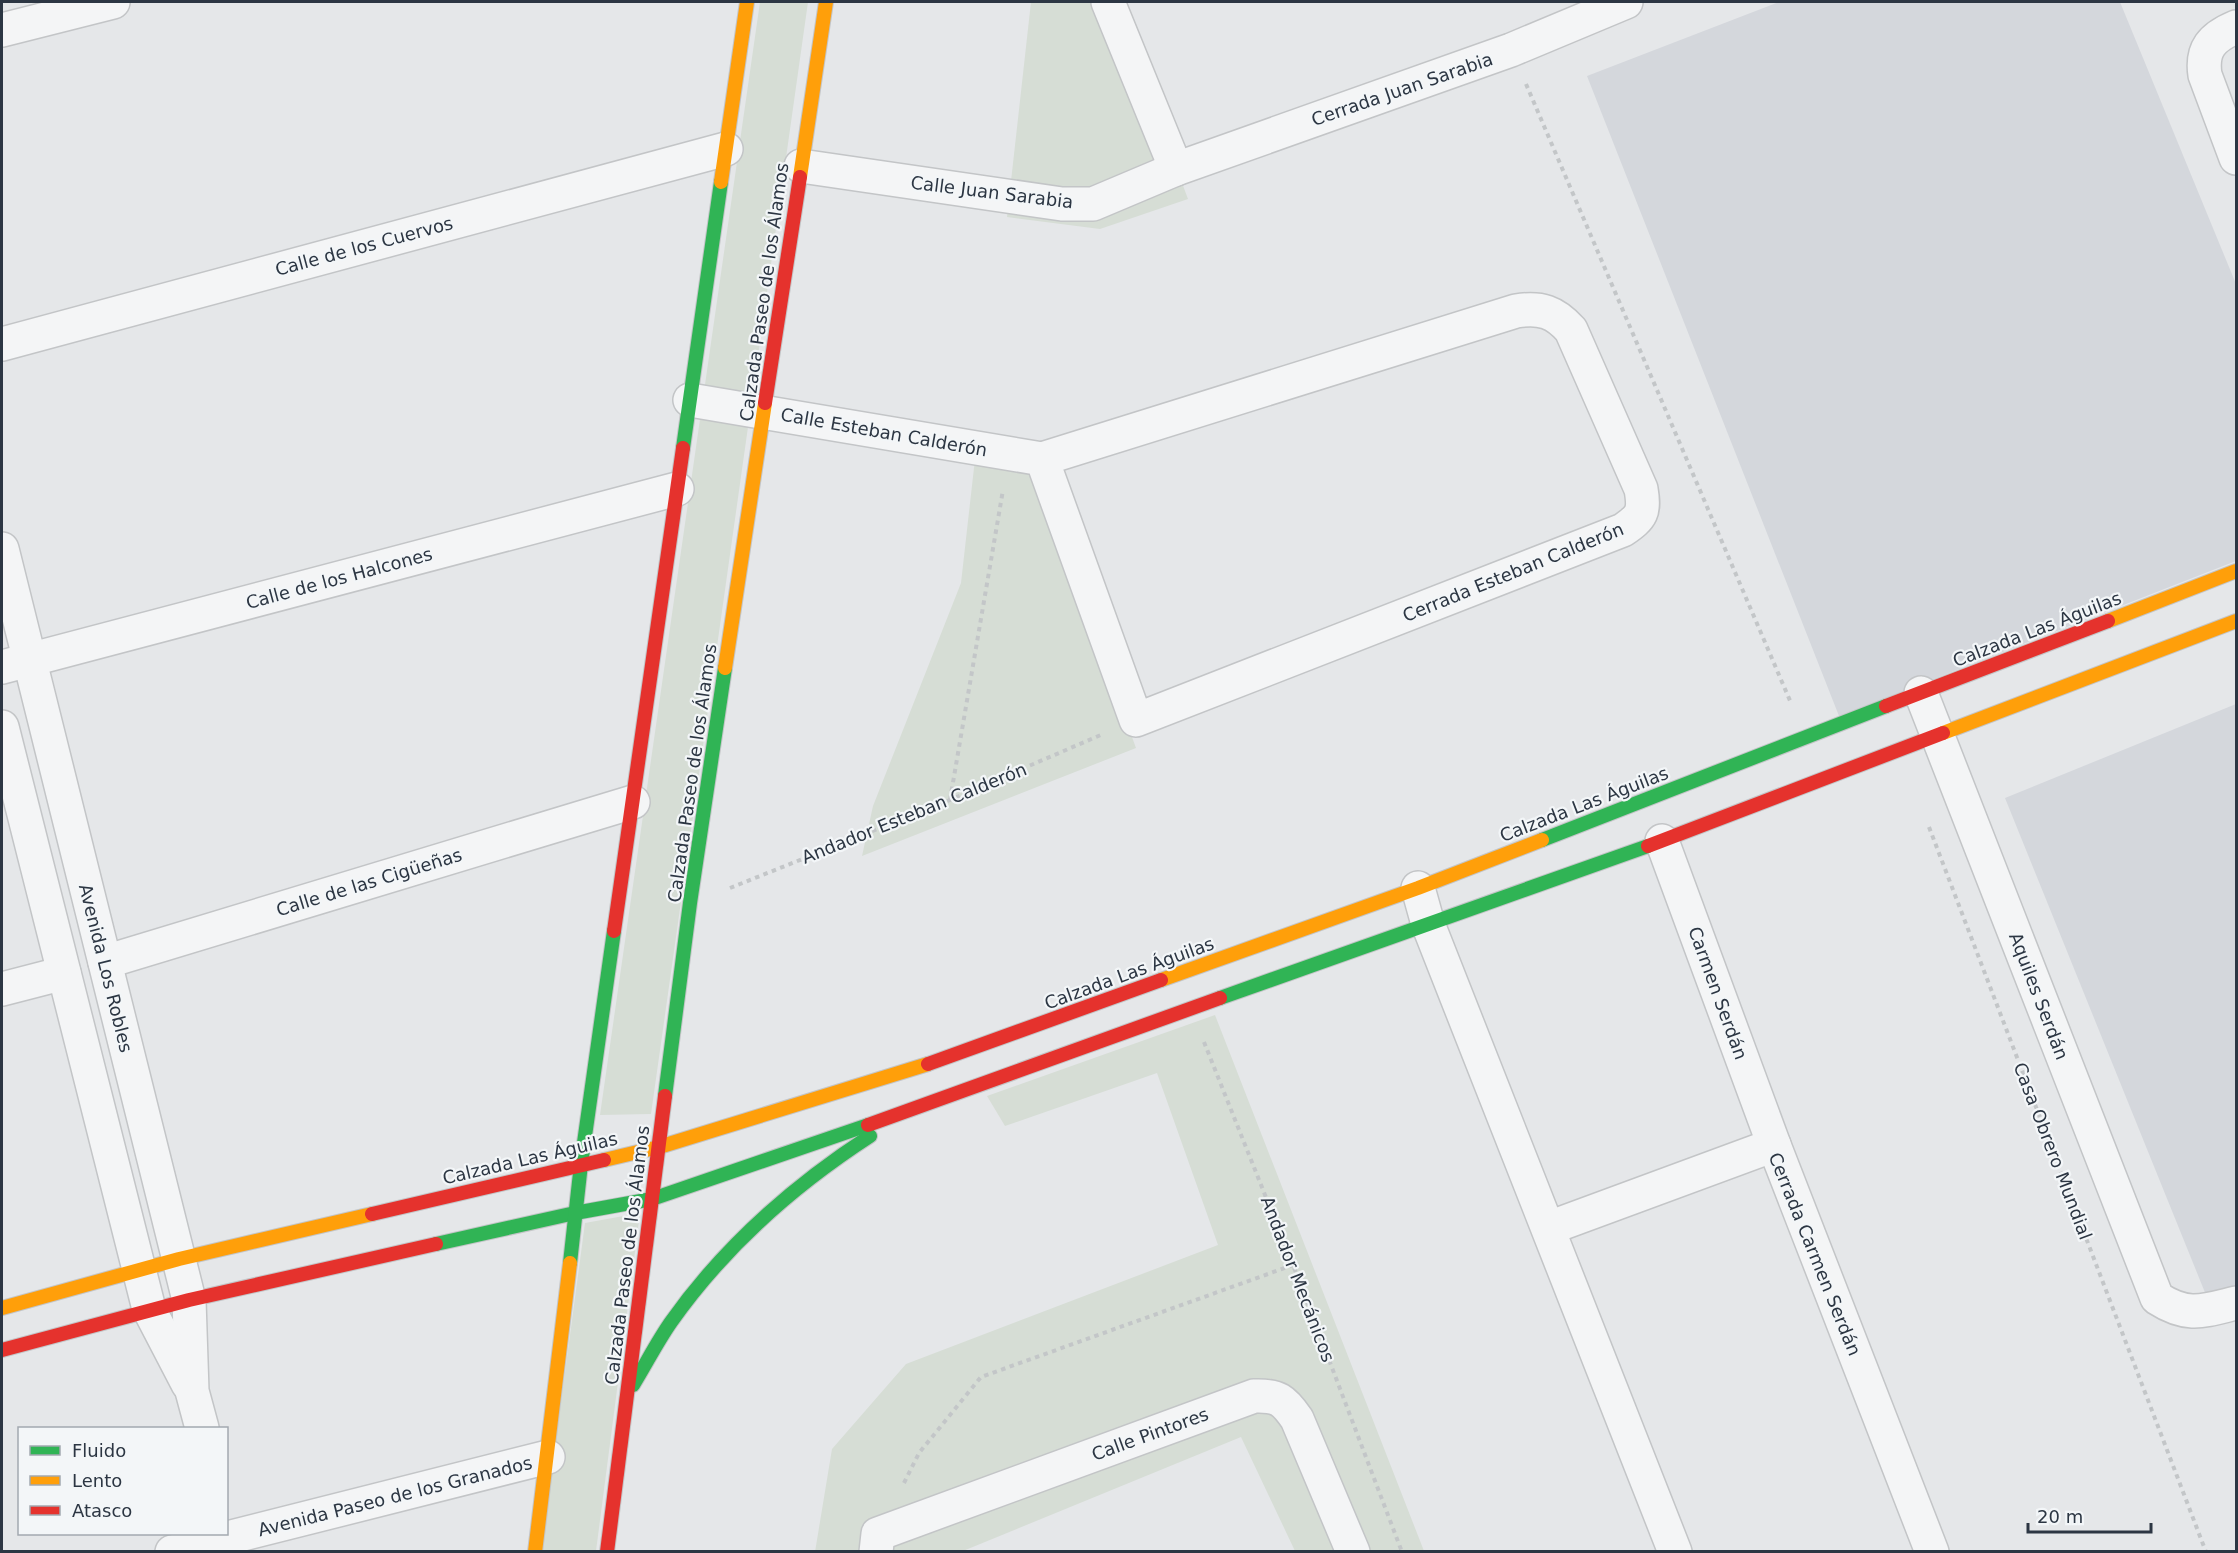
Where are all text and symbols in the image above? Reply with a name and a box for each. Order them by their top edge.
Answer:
street label: Cerrada Juan Sarabia [1308,48,1496,130]
street label: Calzada Paseo de los Álamos [735,161,793,423]
street label: Calle Juan Sarabia [910,172,1074,212]
street label: Calle de los Cuervos [273,212,455,280]
street label: Calle Esteban Calderón [779,403,989,461]
street label: Cerrada Esteban Calderón [1399,518,1627,626]
street label: Calle de los Halcones [244,543,434,613]
street label: Calzada Las Águilas [1950,587,2124,671]
street label: Calzada Paseo de los Álamos [663,642,721,904]
street label: Andador Esteban Calderón [798,758,1030,868]
street label: Calzada Las Águilas [1497,762,1671,846]
street label: Calle de las Cigüeñas [274,844,464,920]
street label: Avenida Los Robles [75,882,137,1054]
street label: Carmen Serdán [1684,924,1752,1062]
street label: Aquiles Serdán [2005,929,2073,1063]
street label: Calzada Las Águilas [1041,933,1217,1013]
street label: Casa Obrero Mundial [2010,1060,2096,1242]
street label: Calzada Paseo de los Álamos [601,1124,653,1386]
street label: Calzada Las Águilas [440,1128,620,1188]
street label: Cerrada Carmen Serdán [1765,1149,1865,1359]
street label: Andador Mecánicos [1257,1193,1339,1365]
street label: Calle Pintores [1089,1403,1211,1465]
legend [18,1427,228,1535]
text: Fluido [72,1440,126,1461]
street label: Avenida Paseo de los Granados [256,1452,534,1540]
text: Lento [72,1470,122,1491]
scale bar [2028,1496,2151,1534]
text: Atasco [72,1500,132,1521]
text: 20 m [2037,1506,2083,1527]

